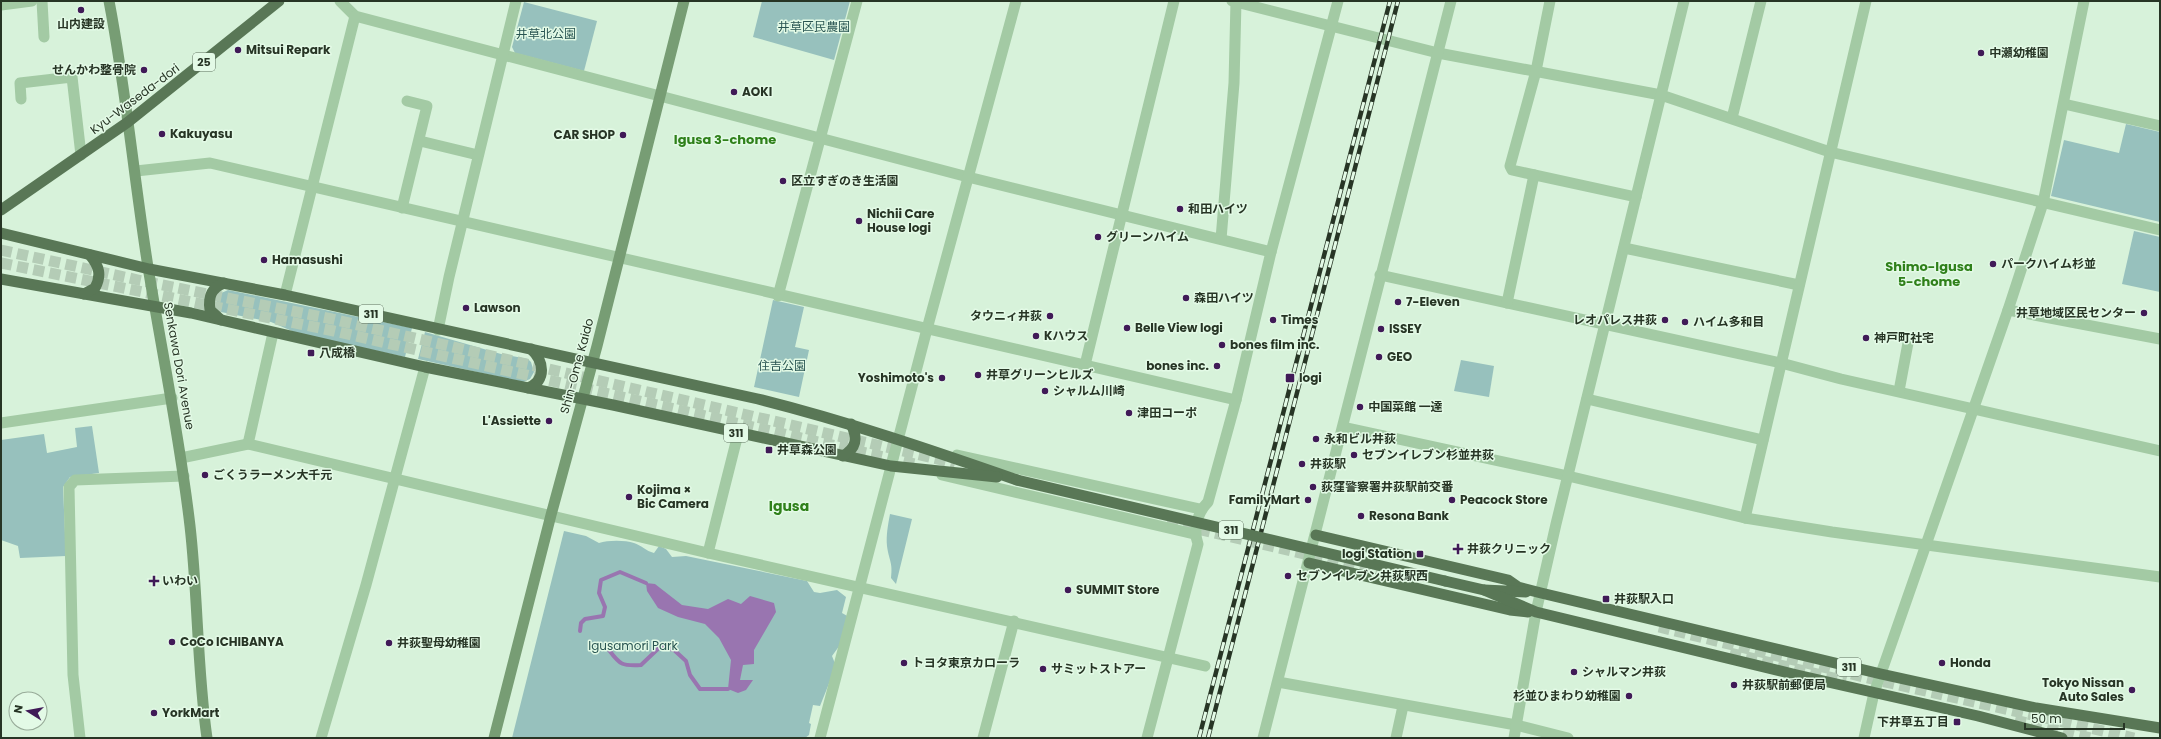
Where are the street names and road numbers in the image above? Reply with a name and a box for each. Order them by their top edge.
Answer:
road number: 25 [193,53,215,71]
street label: Kyu-Waseda-dori [87,59,183,138]
street label: Senkawa Dori Avenue [160,301,199,431]
road number: 311 [359,305,383,323]
street label: Shin-Ome Kaido [556,316,598,416]
road number: 311 [724,424,748,442]
road number: 311 [1219,521,1243,539]
road number: 311 [1837,658,1861,676]

